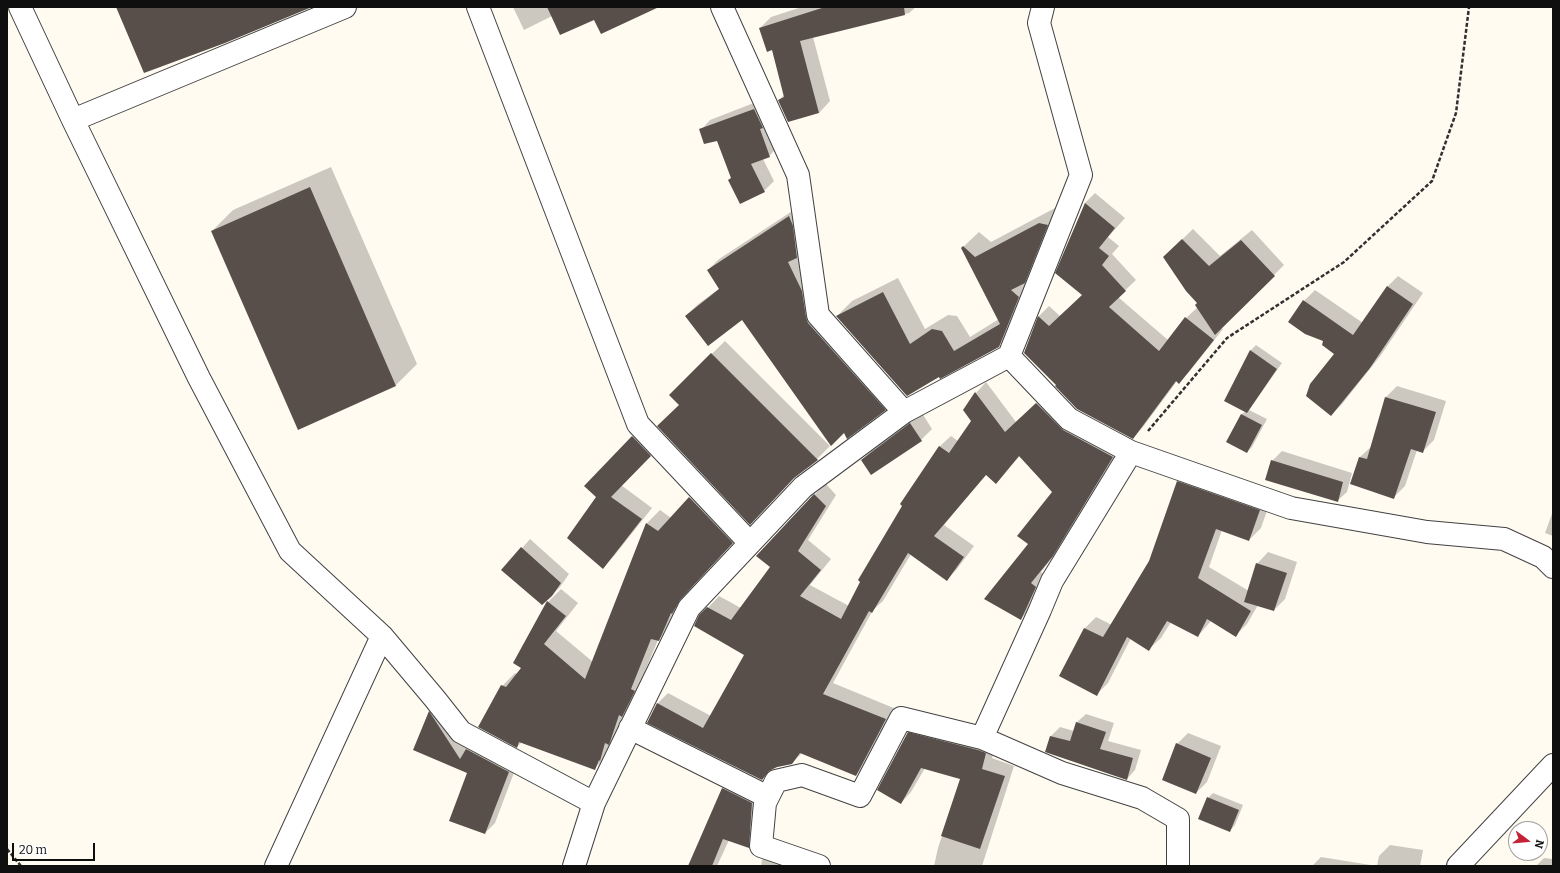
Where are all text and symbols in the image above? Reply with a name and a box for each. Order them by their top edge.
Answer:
north arrow [1508,821,1548,861]
scale bar [14,835,97,861]
text: N [1532,838,1546,850]
text: 20 m [19,843,47,857]

